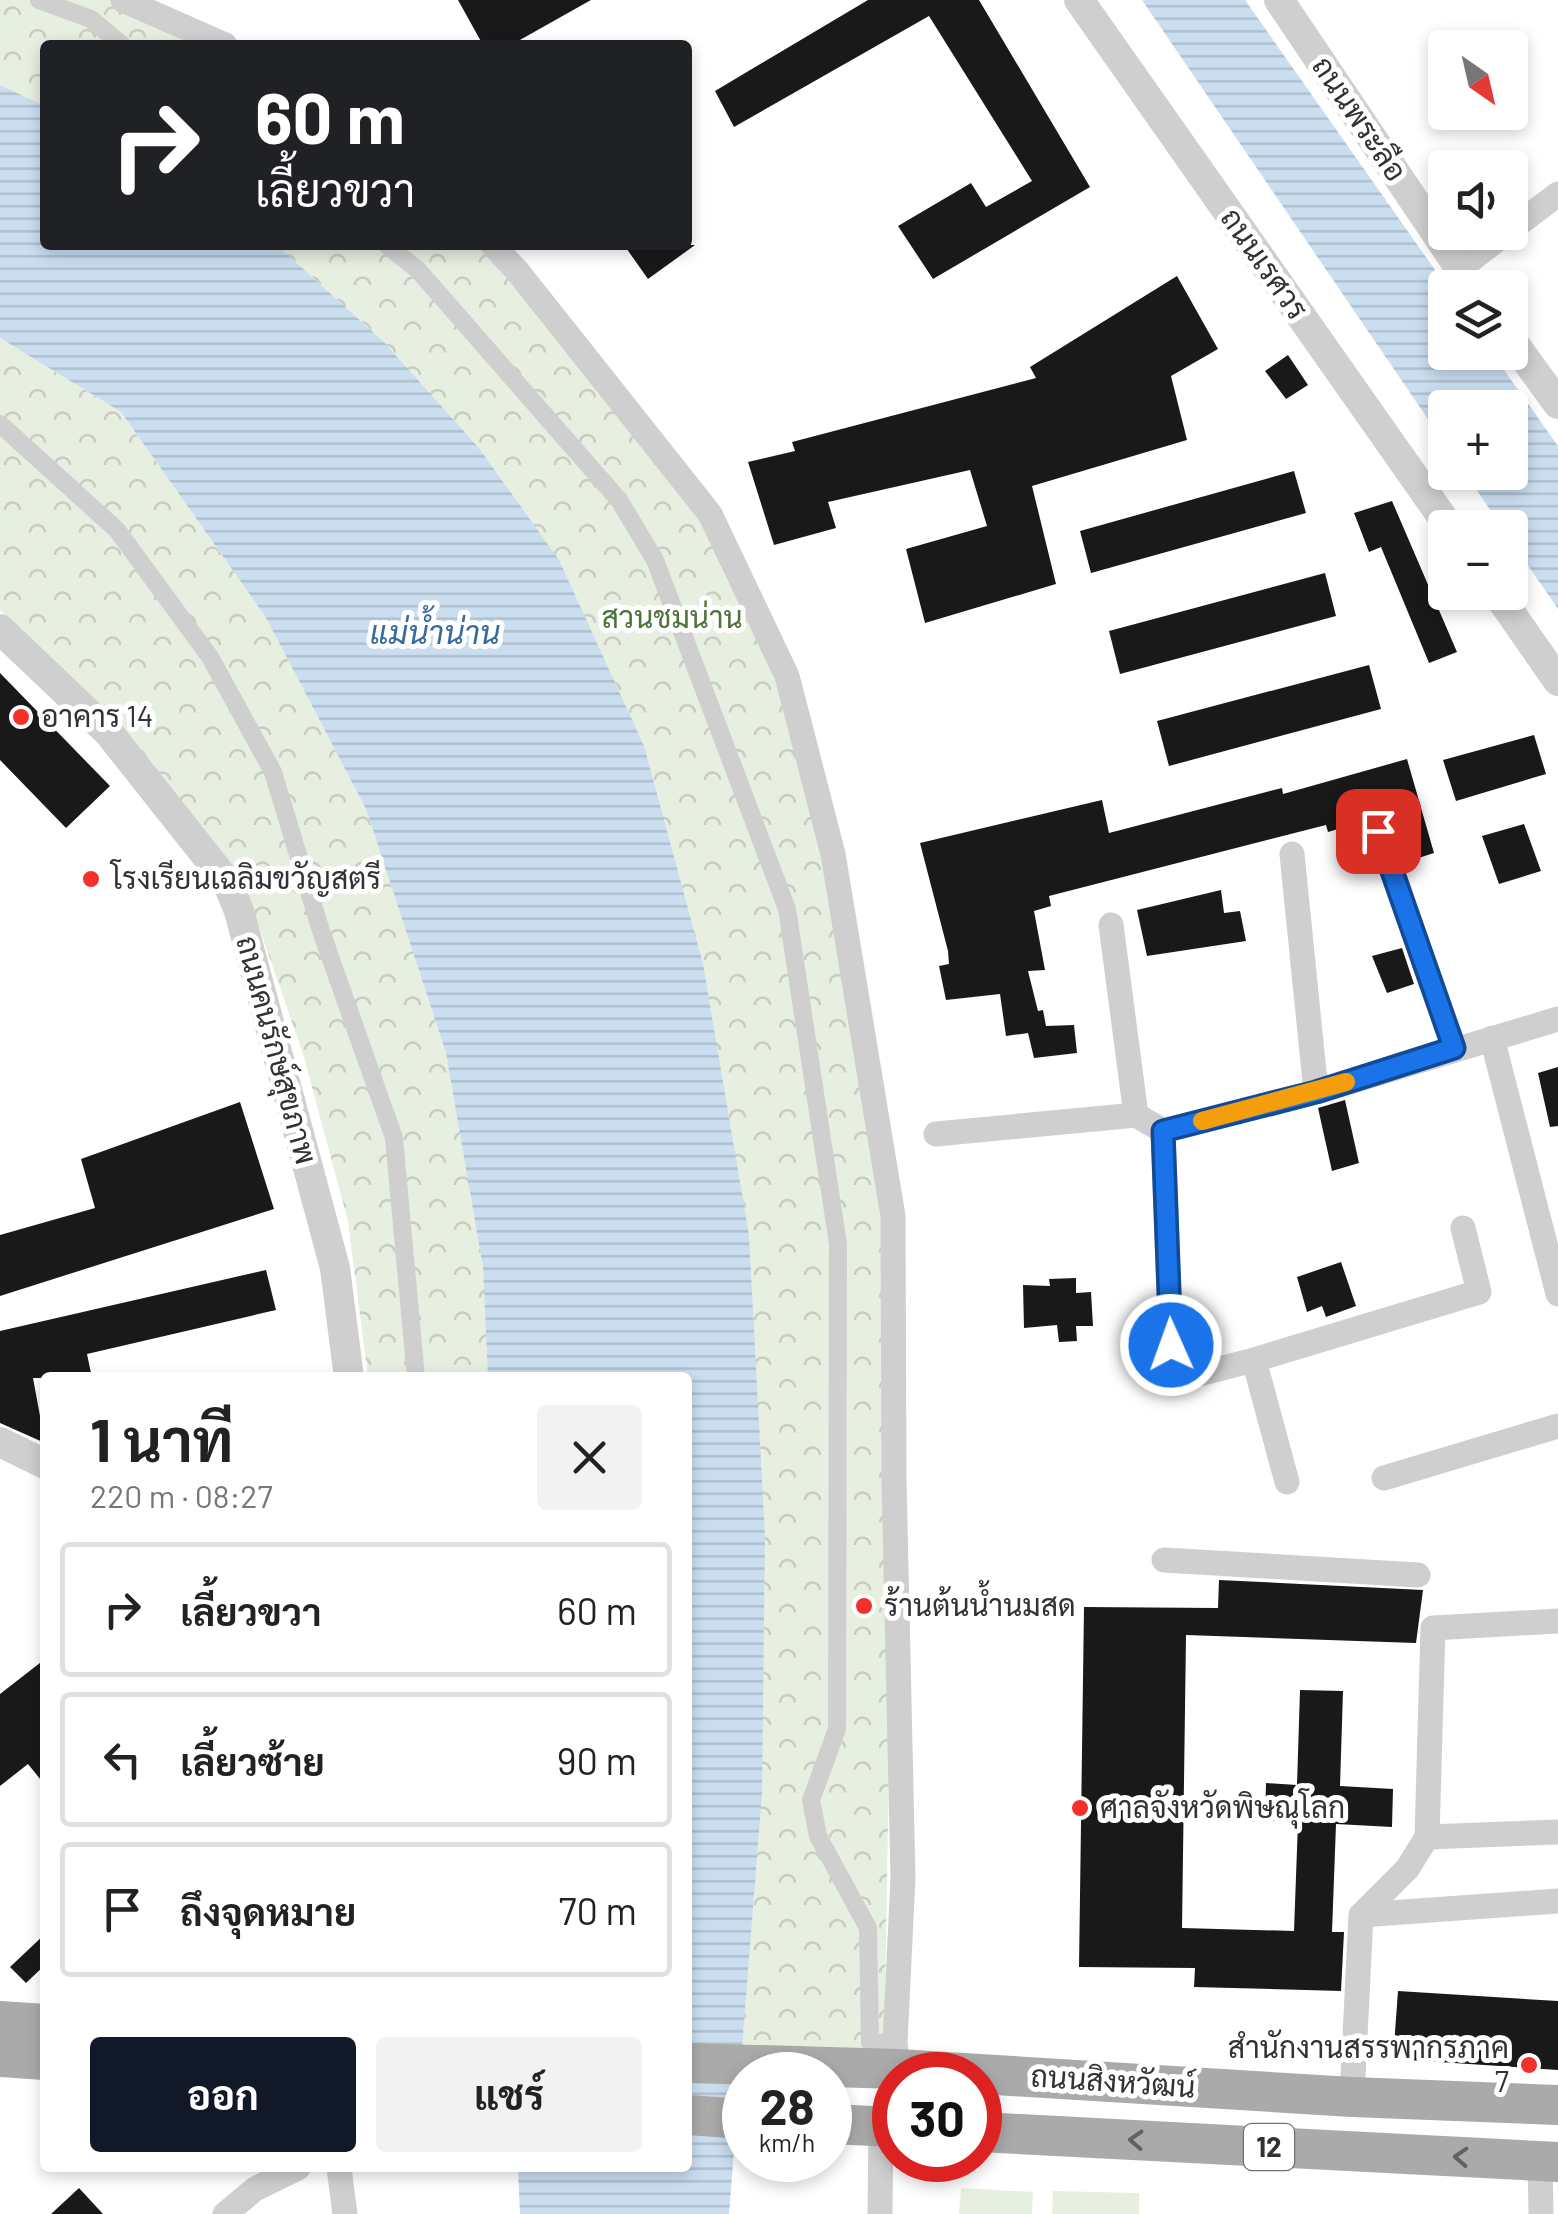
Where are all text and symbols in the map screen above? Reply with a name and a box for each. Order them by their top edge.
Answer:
north arrow [1428,30,1528,130]
map controls [1428,30,1528,610]
street label: ถนนพระลือ [1306,49,1416,187]
text: 60 m [255,74,405,158]
icon: right [90,80,220,210]
button: sound [1428,150,1528,250]
text: เลี้ยวขวา [255,162,415,216]
street label: ถนนเรศวร [1214,200,1317,325]
button: layers [1428,270,1528,370]
button: + [1428,390,1528,490]
button: − [1428,510,1528,610]
park label: สวนชมน่าน [601,598,743,634]
water label: แม่น้ำน่าน [370,604,500,650]
place label: อาคาร 14 [41,697,153,733]
marker: อาคาร 14 [10,706,32,728]
pin [1336,789,1421,874]
icon: arrive [1351,804,1406,859]
place label: โรงเรียนเฉลิมขวัญสตรี [109,859,381,897]
marker: โรงเรียนเฉลิมขวัญสตรี [80,868,102,890]
street label: ถนนคนรักษ์สุขภาพ [225,931,326,1169]
position arrow [1119,1293,1223,1397]
text: 1 นาที [90,1402,234,1474]
button: close [537,1405,642,1510]
text: 220 m · 08:27 [90,1476,273,1514]
place label: ร้านต้นน้ำนมสด [884,1579,1076,1622]
icon: right [95,1582,150,1637]
text: 60 m [557,1587,637,1633]
text: เลี้ยวขวา [180,1588,322,1634]
marker: ร้านต้นน้ำนมสด [853,1595,875,1617]
icon: left [95,1732,150,1787]
text: 90 m [557,1737,637,1783]
text: เลี้ยวซ้าย [180,1738,325,1784]
place label: ศาลจังหวัดพิษณุโลก [1100,1788,1345,1829]
marker: ศาลจังหวัดพิษณุโลก [1069,1797,1091,1819]
icon: arrive [95,1882,150,1937]
text: 70 m [559,1887,637,1933]
text: ถึงจุดหมาย [180,1888,356,1934]
place label: สำนักงานสรรพากรภาค 7 [1228,2028,1509,2098]
button: ออก [90,2037,356,2152]
button: แชร์ [376,2037,642,2152]
speed limit sign: 30 [872,2052,1002,2182]
marker: สำนักงานสรรพากรภาค 7 [1518,2054,1540,2076]
street label: ถนนสิงหวัฒน์ [1030,2056,1197,2104]
text: 28 [759,2075,815,2135]
road number: 12 [1244,2124,1294,2170]
text: km/h [759,2127,815,2157]
one-way arrow [1128,2130,1144,2151]
one-way arrow [1452,2147,1468,2168]

